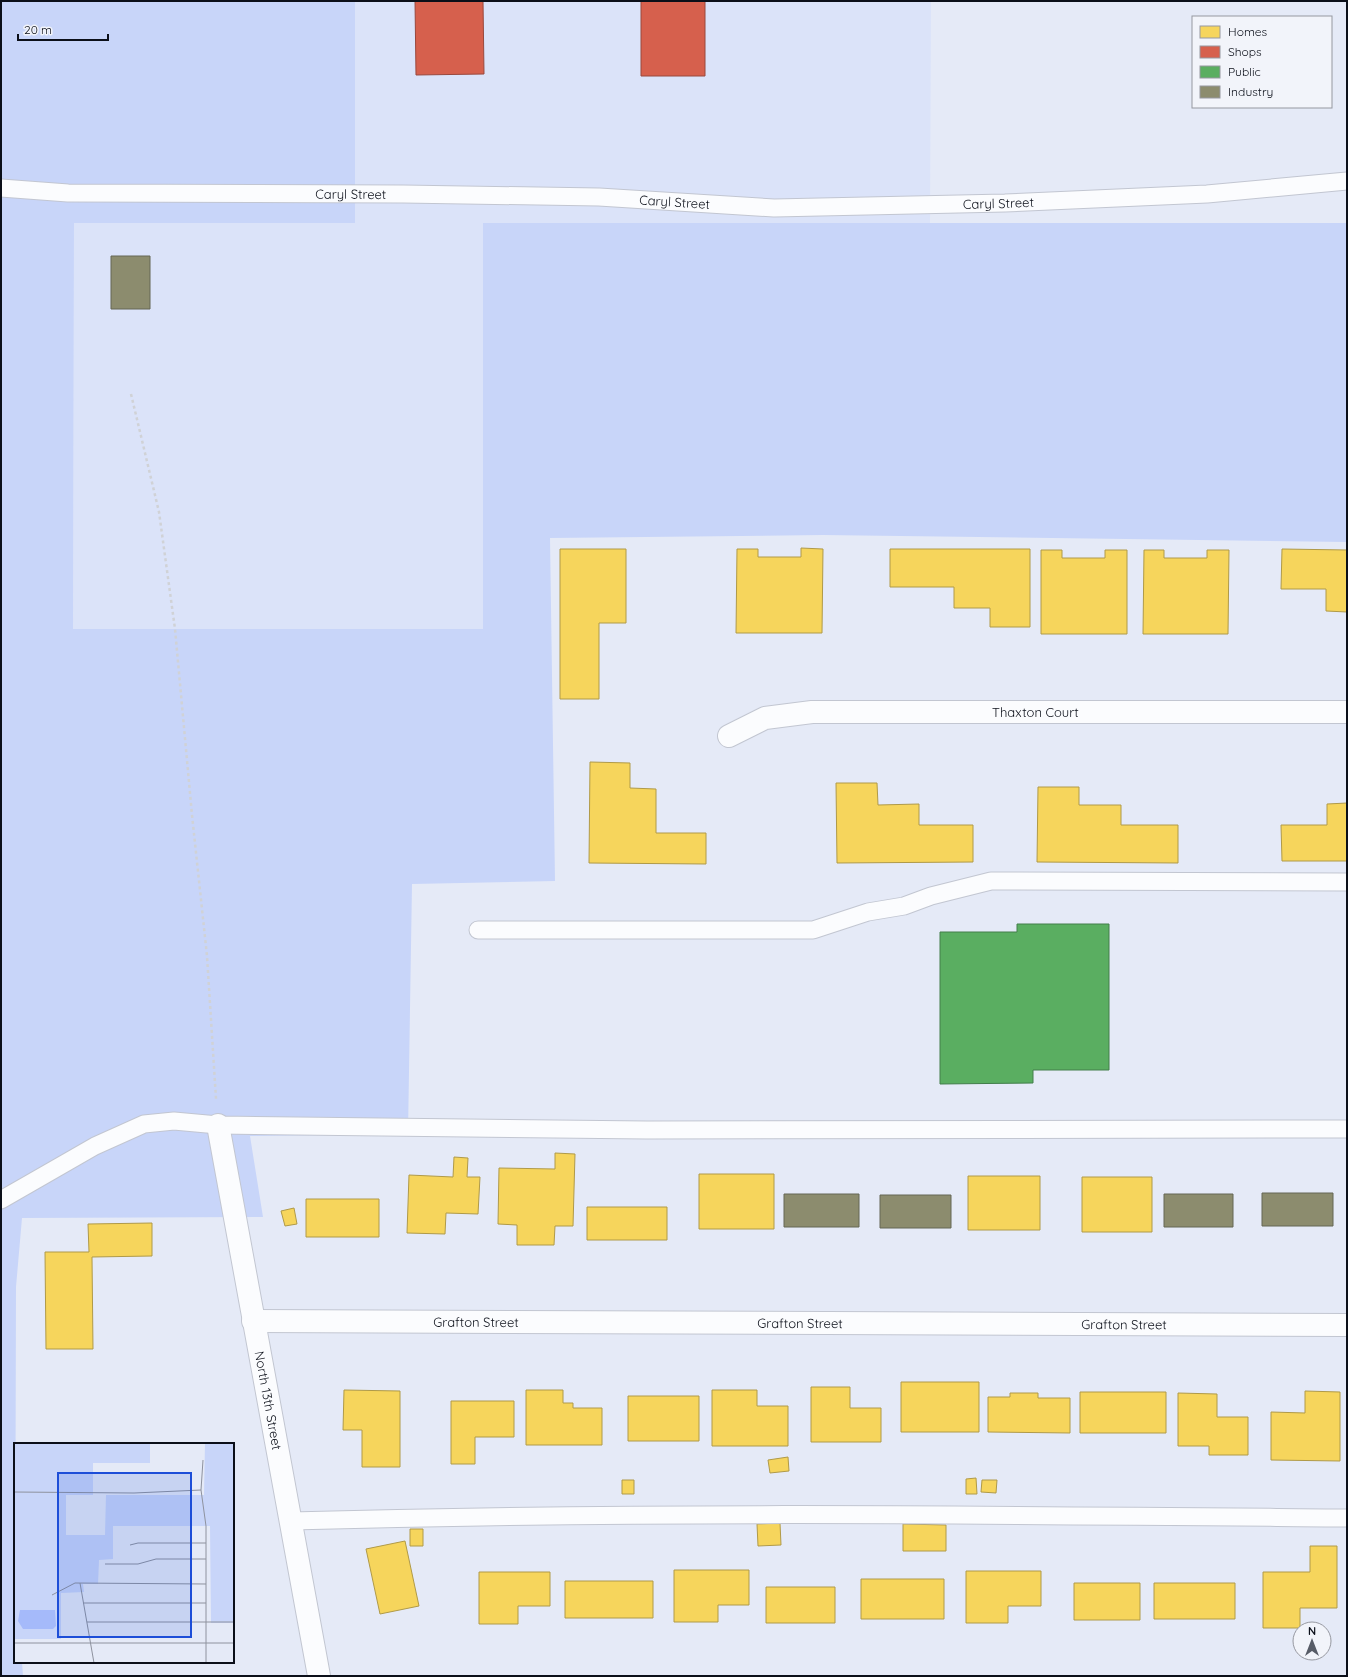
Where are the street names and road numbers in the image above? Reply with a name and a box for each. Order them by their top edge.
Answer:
street label: Caryl Street [315,186,386,202]
street label: Caryl Street [639,192,711,212]
street label: Caryl Street [963,194,1034,212]
street label: Thaxton Court [992,704,1079,720]
street label: Grafton Street [433,1314,519,1330]
street label: Grafton Street [757,1315,843,1331]
street label: Grafton Street [1081,1316,1167,1332]
street label: North 13th Street [252,1350,285,1451]

